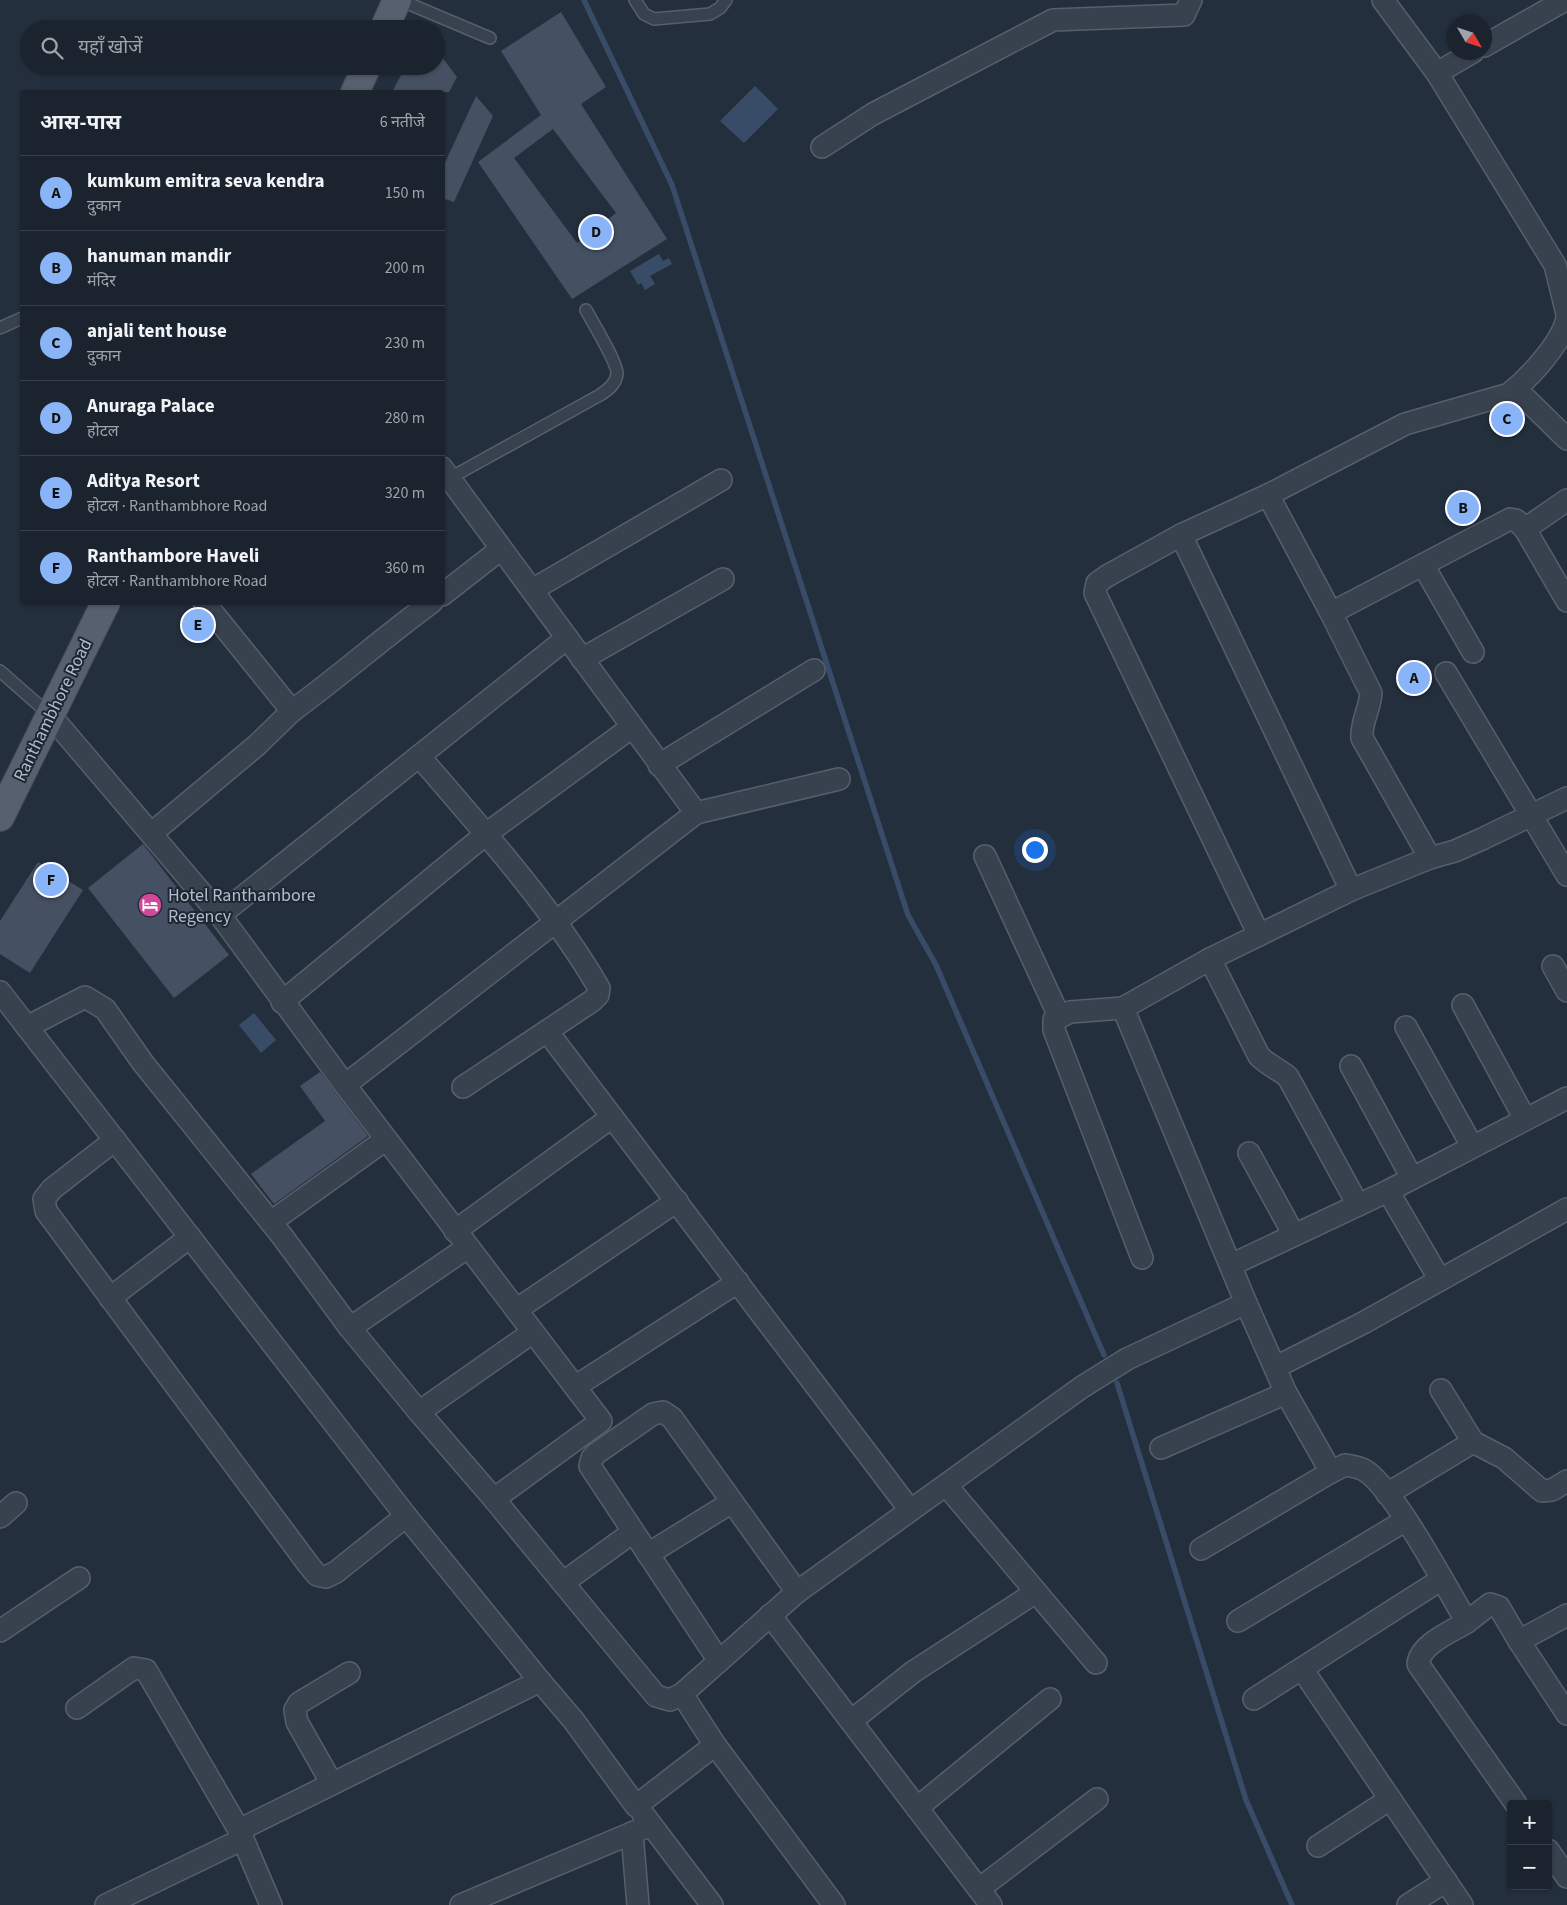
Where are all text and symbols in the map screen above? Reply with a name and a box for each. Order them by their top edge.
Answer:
north arrow [1447,15,1492,60]
search box [20,20,445,75]
icon: search [38,34,66,62]
text: यहाँ खोजें [78,34,142,61]
text: आस-पास [40,107,121,137]
text: 6 नतीजे [380,111,425,133]
text: kumkum emitra seva kendra [87,168,325,195]
text: A [51,182,61,204]
text: 150 m [385,182,425,204]
text: दुकान [87,195,121,217]
pin: D [580,213,612,251]
text: hanuman mandir [87,243,231,270]
text: B [51,257,61,279]
text: 200 m [385,257,425,279]
text: मंदिर [87,270,116,292]
text: anjali tent house [87,318,227,345]
text: C [51,332,61,354]
text: 230 m [385,332,425,354]
text: दुकान [87,345,121,367]
text: Anuraga Palace [87,393,215,420]
pin: C [1491,400,1523,438]
text: D [51,407,61,429]
text: 280 m [385,407,425,429]
text: होटल [87,420,119,442]
text: Aditya Resort [87,468,200,495]
text: E [52,482,60,504]
text: 320 m [385,482,425,504]
pin: B [1447,489,1479,527]
text: होटल · Ranthambhore Road [87,495,267,517]
text: Ranthambore Haveli [87,543,259,570]
text: F [52,557,60,579]
text: 360 m [385,557,425,579]
text: होटल · Ranthambhore Road [87,570,267,592]
pin: E [182,606,214,644]
street label: Ranthambhore Road [8,635,98,785]
pin: A [1398,659,1430,697]
your location [1022,837,1048,863]
pin: F [35,861,67,899]
place label: Hotel Ranthambore Regency [168,883,316,929]
hotel icon: Hotel Ranthambore Regency [137,892,163,918]
map controls [1507,1800,1552,1890]
button: + [1507,1800,1552,1845]
button: − [1507,1845,1552,1890]

